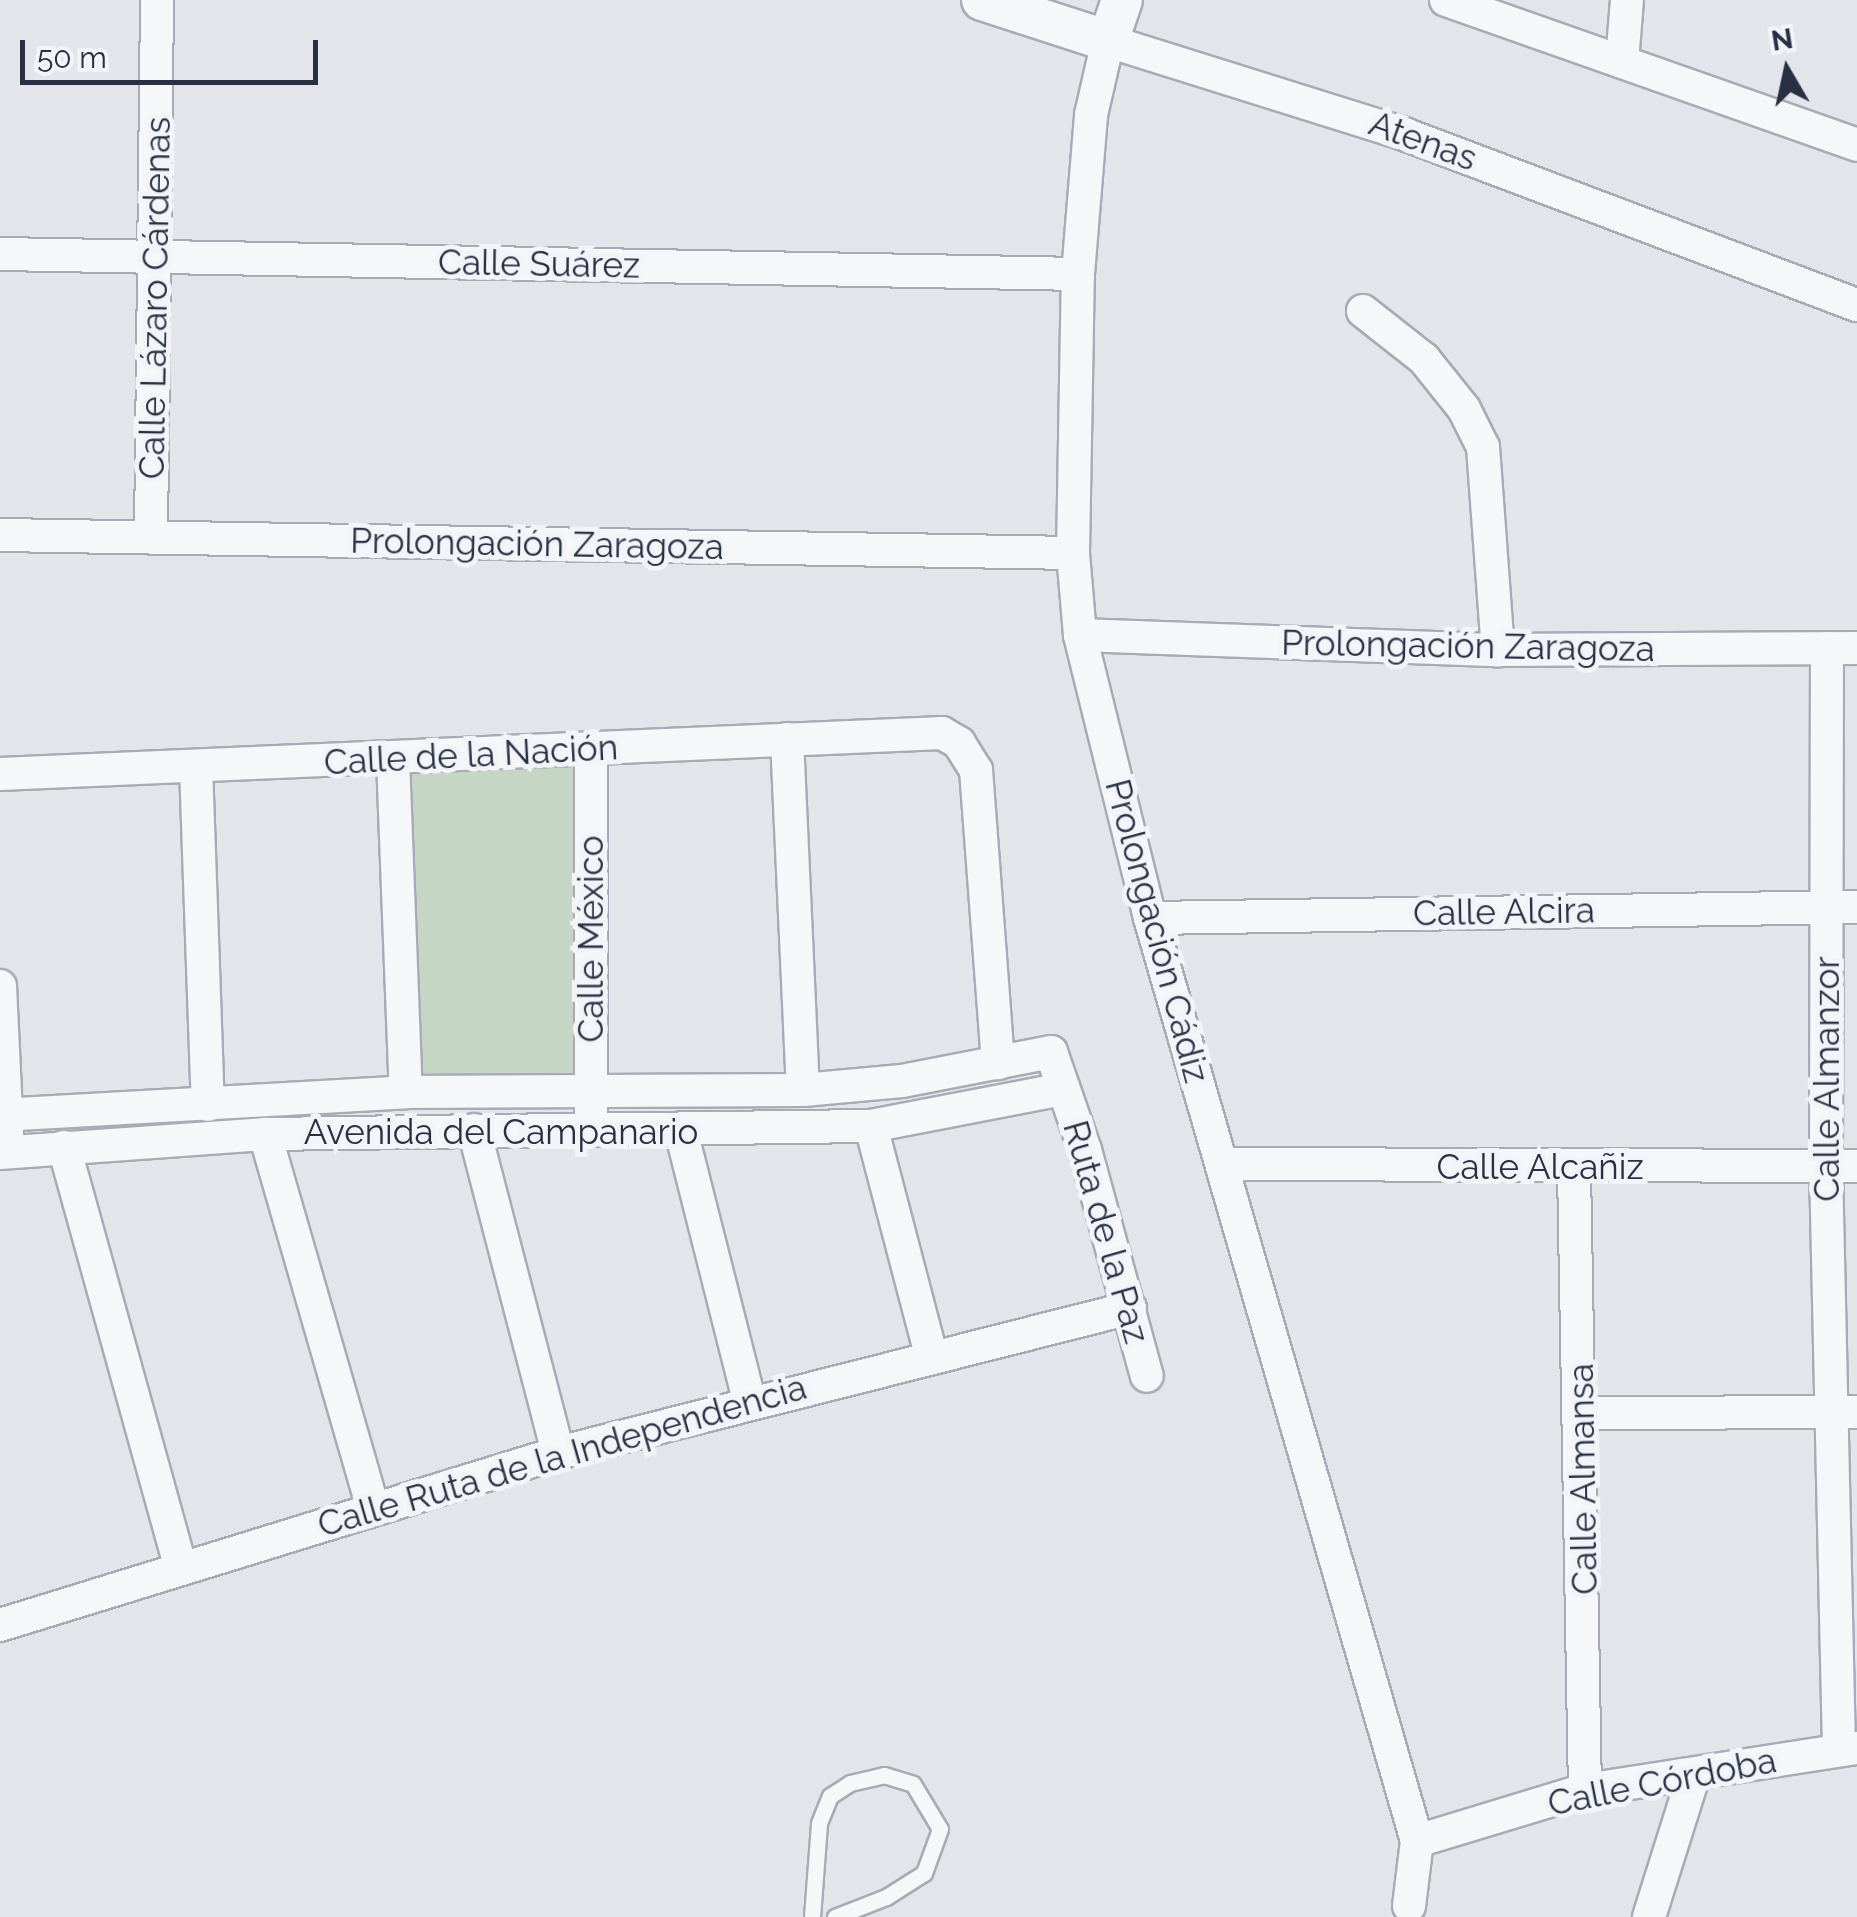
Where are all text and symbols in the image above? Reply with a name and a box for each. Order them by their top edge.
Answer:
scale bar [25,20,322,82]
north arrow [1737,20,1837,120]
text: N [1769,22,1795,58]
text: 50 m [37,40,107,75]
street label: Atenas [1364,102,1482,180]
street label: Calle Lázaro Cárdenas [131,116,179,480]
street label: Calle Suárez [438,241,640,287]
street label: Prolongación Zaragoza [350,520,724,568]
street label: Prolongación Zaragoza [1281,622,1655,670]
street label: Calle de la Nación [323,726,619,784]
street label: Prolongación Cádiz [1096,775,1218,1087]
street label: Calle México [570,836,612,1042]
street label: Calle Alcira [1412,889,1596,935]
street label: Calle Almanzor [1806,956,1848,1202]
street label: Avenida del Campanario [303,1111,699,1153]
street label: Ruta de la Paz [1054,1116,1158,1348]
street label: Calle Alcañiz [1436,1146,1644,1188]
street label: Calle Almansa [1560,1362,1606,1596]
street label: Calle Ruta de la Independencia [313,1366,811,1546]
street label: Calle Córdoba [1544,1739,1780,1825]

